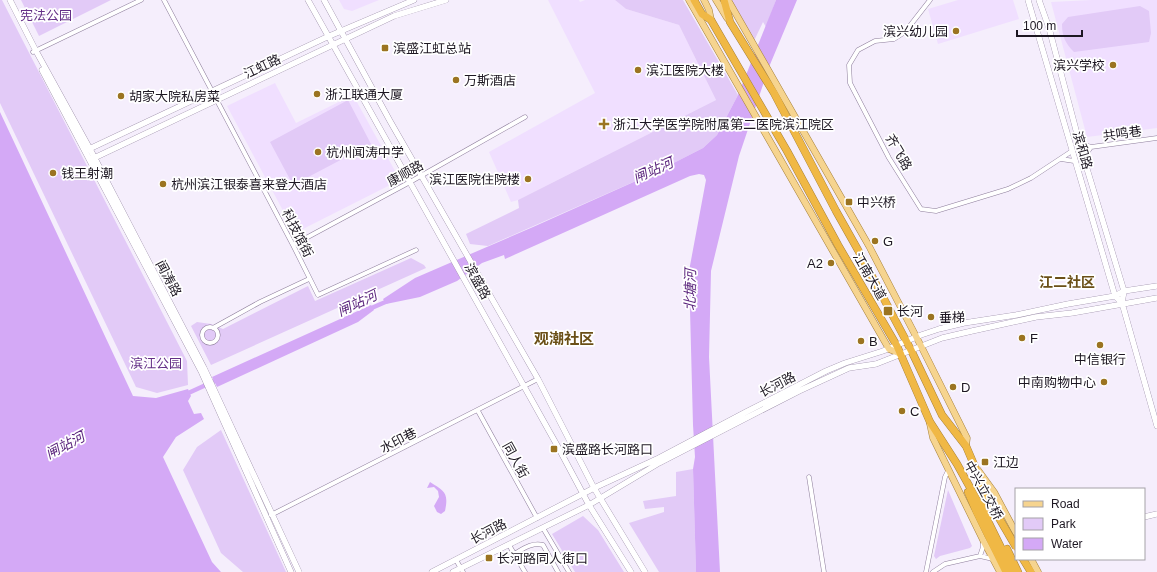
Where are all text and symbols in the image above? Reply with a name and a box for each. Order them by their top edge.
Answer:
park label: 宪法公园 [20,8,72,23]
scale bar [1017,12,1082,38]
text: 100 m [1023,19,1056,33]
place label: 滨兴幼儿园 [883,24,948,39]
marker: 滨兴幼儿园 [951,26,961,36]
place label: 滨盛江虹总站 [393,41,471,56]
marker: 滨盛江虹总站 [380,43,390,53]
street label: 江虹路 [241,51,283,81]
place label: 滨兴学校 [1053,58,1105,73]
marker: 滨兴学校 [1108,60,1118,70]
place label: 滨江医院大楼 [646,63,724,78]
marker: 滨江医院大楼 [633,65,643,75]
place label: 万斯酒店 [464,73,516,88]
marker: 万斯酒店 [451,75,461,85]
place label: 浙江联通大厦 [325,87,403,102]
place label: 胡家大院私房菜 [129,89,220,104]
marker: 浙江联通大厦 [312,89,322,99]
marker: 胡家大院私房菜 [116,91,126,101]
place label: 浙江大学医学院附属第二医院滨江院区 [613,117,834,132]
marker: 浙江大学医学院附属第二医院滨江院区 [598,118,610,130]
street label: 共鸣巷 [1102,123,1142,144]
street label: 滨和路 [1070,129,1095,171]
street label: 齐飞路 [882,132,915,173]
place label: 杭州闻涛中学 [326,145,404,160]
marker: 杭州闻涛中学 [313,147,323,157]
water label: 闸站河 [631,153,678,186]
street label: 康顺路 [385,157,426,189]
place label: 钱王射潮 [61,166,113,181]
marker: 钱王射潮 [48,168,58,178]
place label: 滨江医院住院楼 [429,172,520,187]
marker: 滨江医院住院楼 [523,174,533,184]
place label: 杭州滨江银泰喜来登大酒店 [171,177,327,192]
marker: 杭州滨江银泰喜来登大酒店 [158,179,168,189]
place label: 中兴桥 [857,195,896,210]
marker: 中兴桥 [844,197,854,207]
street label: 科技馆街 [279,207,316,260]
place label: G [883,234,893,249]
marker: G [870,236,880,246]
street label: 江南大道 [850,250,889,303]
place label: A2 [807,256,823,271]
street label: 闻涛路 [153,257,184,299]
marker: A2 [826,258,836,268]
street label: 滨盛路 [462,261,494,302]
water label: 北塘河 [682,266,698,311]
district label: 江二社区 [1039,274,1095,290]
water label: 闸站河 [335,286,382,319]
place label: 长河 [897,304,923,319]
marker: 长河 [882,305,894,317]
place label: 垂梯 [939,310,965,325]
marker: 垂梯 [926,312,936,322]
district label: 观潮社区 [534,330,594,347]
place label: F [1030,331,1038,346]
marker: F [1017,333,1027,343]
place label: B [869,334,878,349]
marker: B [856,336,866,346]
marker: 中信银行 [1095,340,1105,350]
place label: 中信银行 [1074,352,1126,367]
park label: 滨江公园 [130,356,182,371]
street label: 长河路 [756,369,798,400]
place label: 中南购物中心 [1018,375,1096,390]
marker: 中南购物中心 [1099,377,1109,387]
place label: D [961,380,970,395]
marker: D [948,382,958,392]
place label: C [910,404,919,419]
marker: C [897,406,907,416]
street label: 水印巷 [377,425,419,456]
water label: 闸站河 [43,427,90,462]
street label: 同人街 [500,440,532,481]
place label: 滨盛路长河路口 [562,442,653,457]
marker: 滨盛路长河路口 [549,444,559,454]
place label: 江边 [993,455,1019,470]
marker: 江边 [980,457,990,467]
street label: 中兴立交桥 [961,458,1006,522]
legend [1015,488,1145,560]
text: Road [1051,497,1080,511]
street label: 长河路 [467,516,509,547]
text: Park [1051,517,1077,531]
text: Water [1051,537,1083,551]
place label: 长河路同人街口 [497,551,588,566]
marker: 长河路同人街口 [484,553,494,563]

